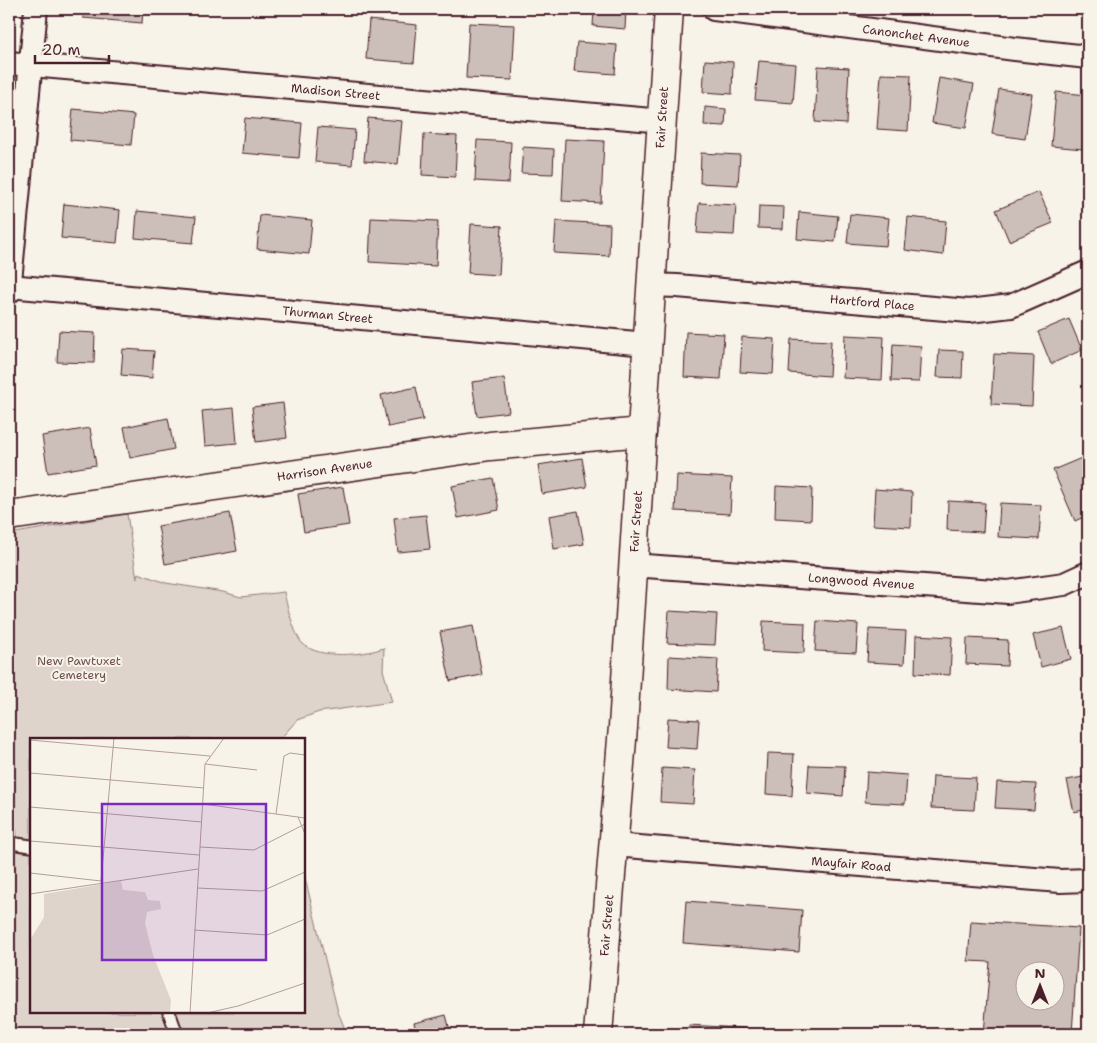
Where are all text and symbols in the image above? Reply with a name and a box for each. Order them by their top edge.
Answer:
street label: Canonchet Avenue [862,21,971,51]
scale bar [35,32,109,64]
text: 20 m [42,40,81,60]
street label: Madison Street [290,80,381,104]
street label: Fair Street [652,86,672,149]
street label: Hartford Place [829,291,915,314]
street label: Thurman Street [282,303,374,327]
street label: Harrison Avenue [276,455,374,485]
street label: Fair Street [626,490,646,553]
street label: Longwood Avenue [807,570,916,593]
park label: New Pawtuxet Cemetery [37,653,121,683]
inset map [30,738,305,1013]
street label: Mayfair Road [811,853,892,875]
street label: Fair Street [596,894,617,957]
north arrow [1014,960,1064,1010]
text: N [1034,964,1046,982]

